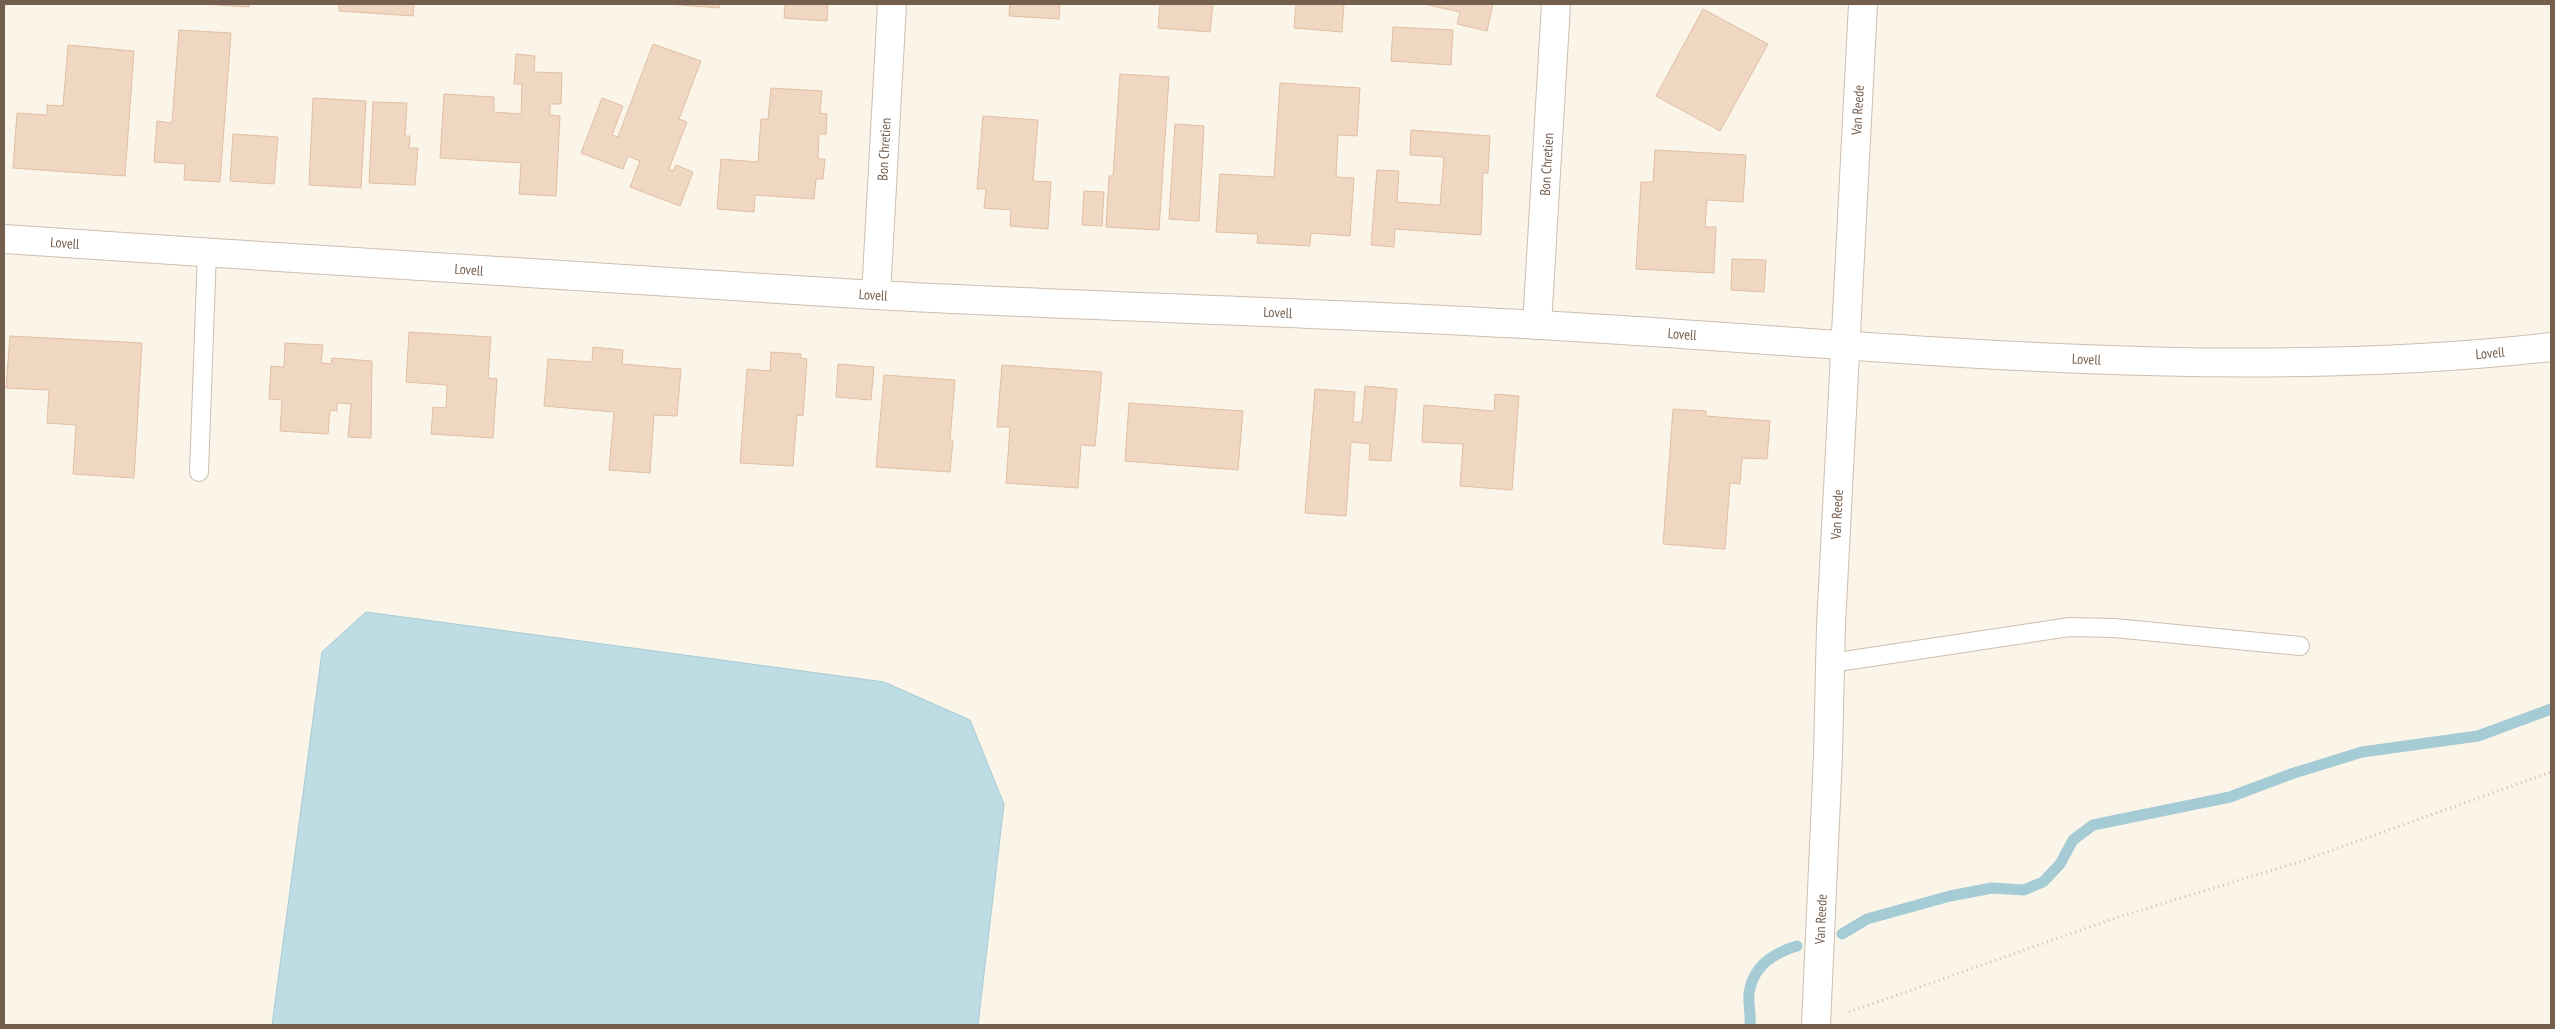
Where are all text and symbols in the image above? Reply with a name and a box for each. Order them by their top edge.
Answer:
street label: Van Reede [1847,84,1868,136]
street label: Bon Chretien [873,117,895,181]
street label: Bon Chretien [1536,132,1557,196]
street label: Lovell [50,233,81,253]
street label: Lovell [454,260,485,280]
street label: Lovell [858,285,889,305]
street label: Lovell [1263,303,1293,322]
street label: Lovell [1667,324,1698,344]
street label: Lovell [2475,343,2506,363]
street label: Lovell [2072,350,2102,369]
street label: Van Reede [1826,489,1847,541]
street label: Van Reede [1811,893,1831,946]

